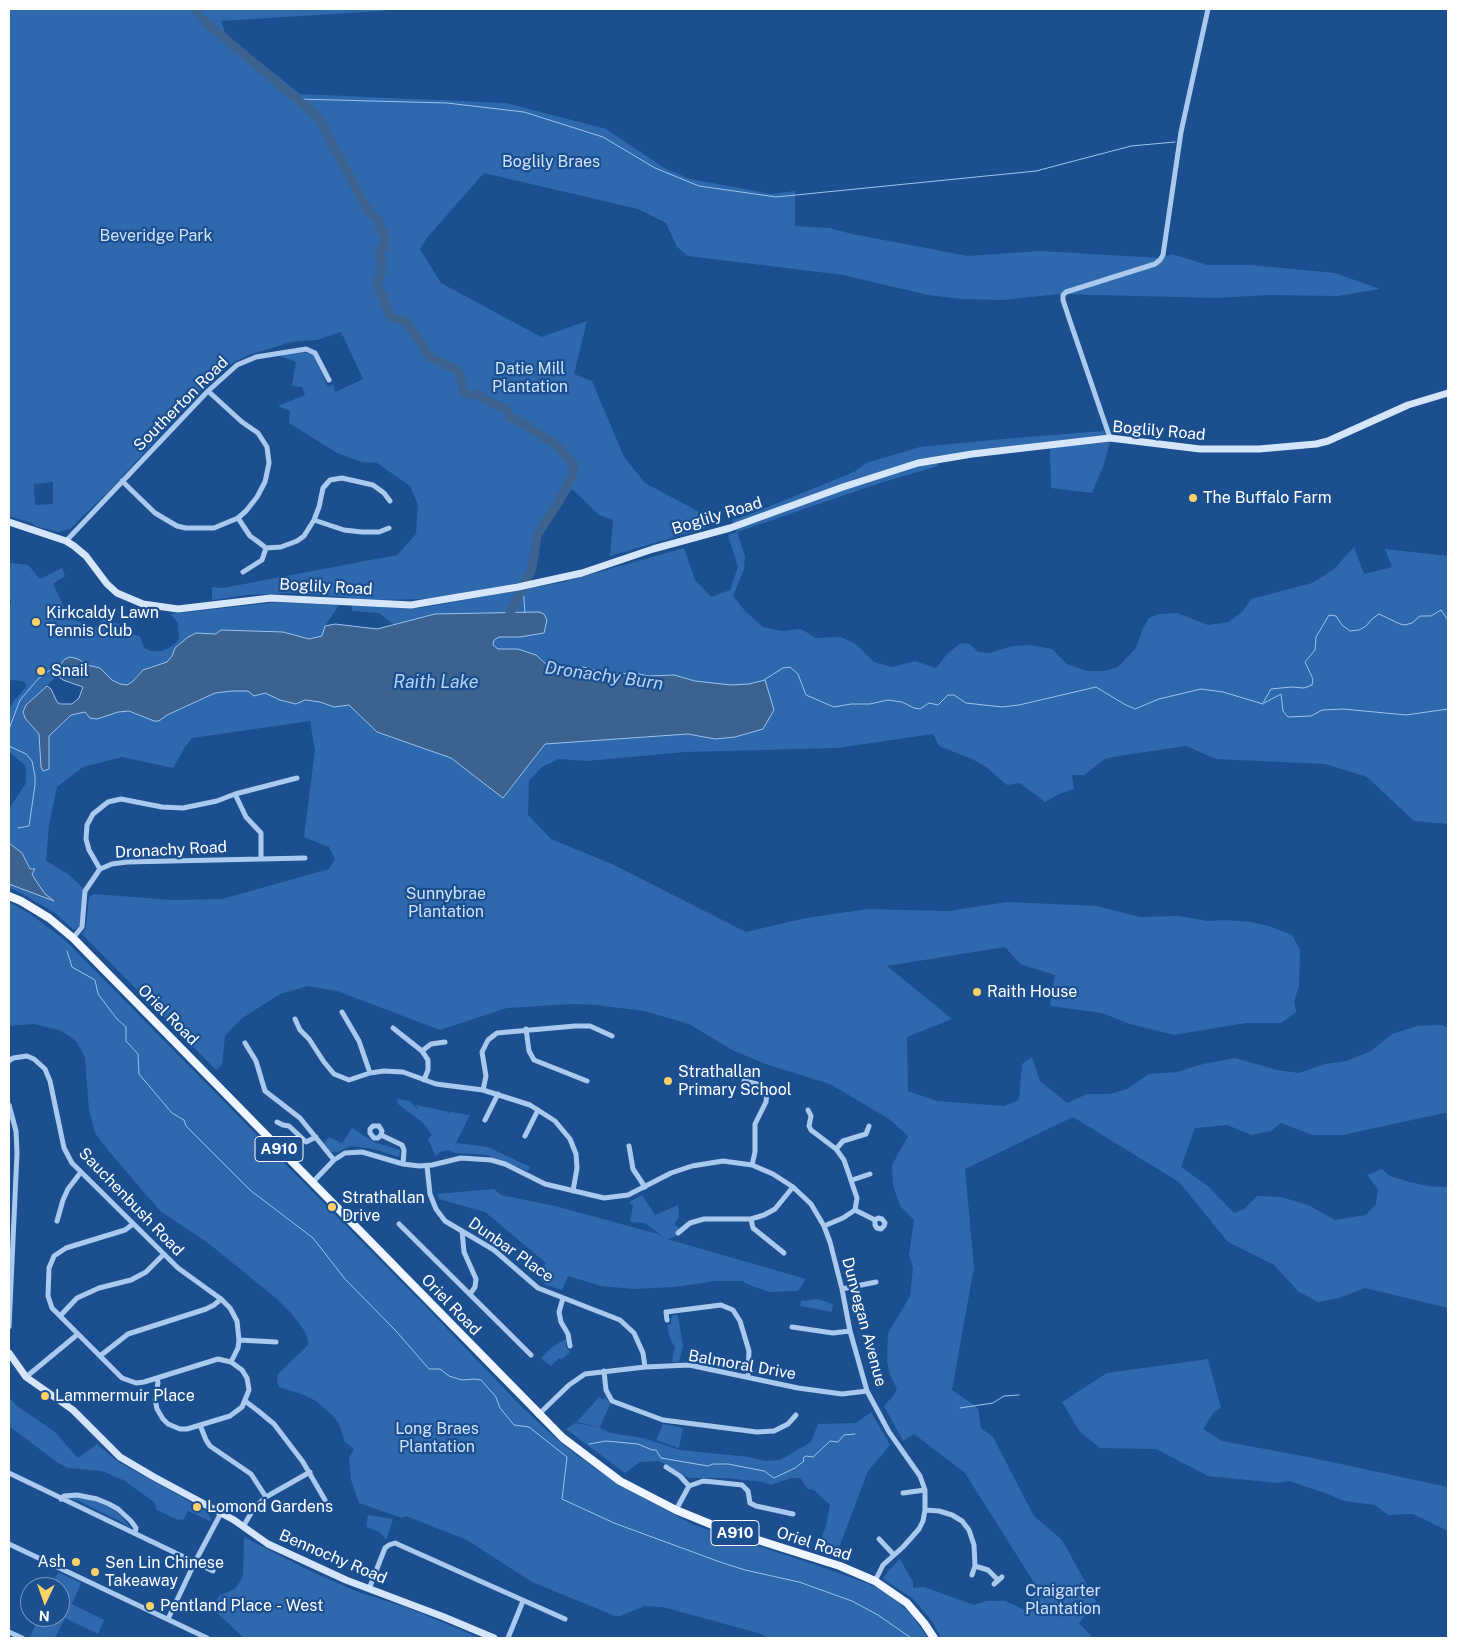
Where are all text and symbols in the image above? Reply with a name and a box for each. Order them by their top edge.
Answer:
park label: Boglily Braes [502,152,600,172]
park label: Beveridge Park [99,226,213,246]
street label: Southerton Road [130,353,232,455]
park label: Datie Mill Plantation [492,359,568,397]
street label: Boglily Road [1112,417,1206,445]
place label: The Buffalo Farm [1203,488,1332,508]
marker: The Buffalo Farm [1187,492,1199,504]
street label: Boglily Road [670,493,764,539]
street label: Boglily Road [279,575,373,599]
place label: Kirkcaldy Lawn Tennis Club [46,603,159,641]
marker: Kirkcaldy Lawn Tennis Club [30,616,42,628]
water label: Dronachy Burn [543,657,665,695]
place label: Snail [51,661,89,681]
marker: Snail [35,665,47,677]
water label: Raith Lake [393,671,479,693]
street label: Dronachy Road [114,837,228,863]
park label: Sunnybrae Plantation [406,884,486,922]
street label: Oriel Road [134,981,202,1049]
place label: Raith House [987,982,1077,1002]
marker: Raith House [971,986,983,998]
place label: Strathallan Primary School [678,1062,792,1100]
marker: Strathallan Primary School [662,1075,674,1087]
road number: A910 [255,1136,303,1162]
street label: Sauchenbush Road [74,1144,188,1260]
place label: Strathallan Drive [342,1188,425,1226]
marker: Strathallan Drive [326,1201,338,1213]
street label: Dunbar Place [465,1214,557,1286]
street label: Dunvegan Avenue [838,1255,890,1389]
street label: Oriel Road [417,1270,485,1340]
street label: Balmoral Drive [687,1346,797,1384]
place label: Lammermuir Place [55,1386,195,1406]
marker: Lammermuir Place [39,1390,51,1402]
park label: Long Braes Plantation [395,1419,479,1457]
place label: Lomond Gardens [207,1497,333,1517]
marker: Lomond Gardens [191,1501,203,1513]
road number: A910 [711,1520,759,1546]
street label: Oriel Road [774,1523,854,1565]
street label: Bennochy Road [276,1526,390,1588]
place label: Ash [38,1552,66,1572]
place label: Sen Lin Chinese Takeaway [105,1553,224,1591]
marker: Ash [70,1556,82,1568]
marker: Sen Lin Chinese Takeaway [89,1566,101,1578]
north arrow [20,1577,70,1627]
park label: Craigarter Plantation [1025,1581,1101,1619]
place label: Pentland Place - West [160,1596,324,1616]
marker: Pentland Place - West [144,1600,156,1612]
text: N [38,1608,50,1624]

